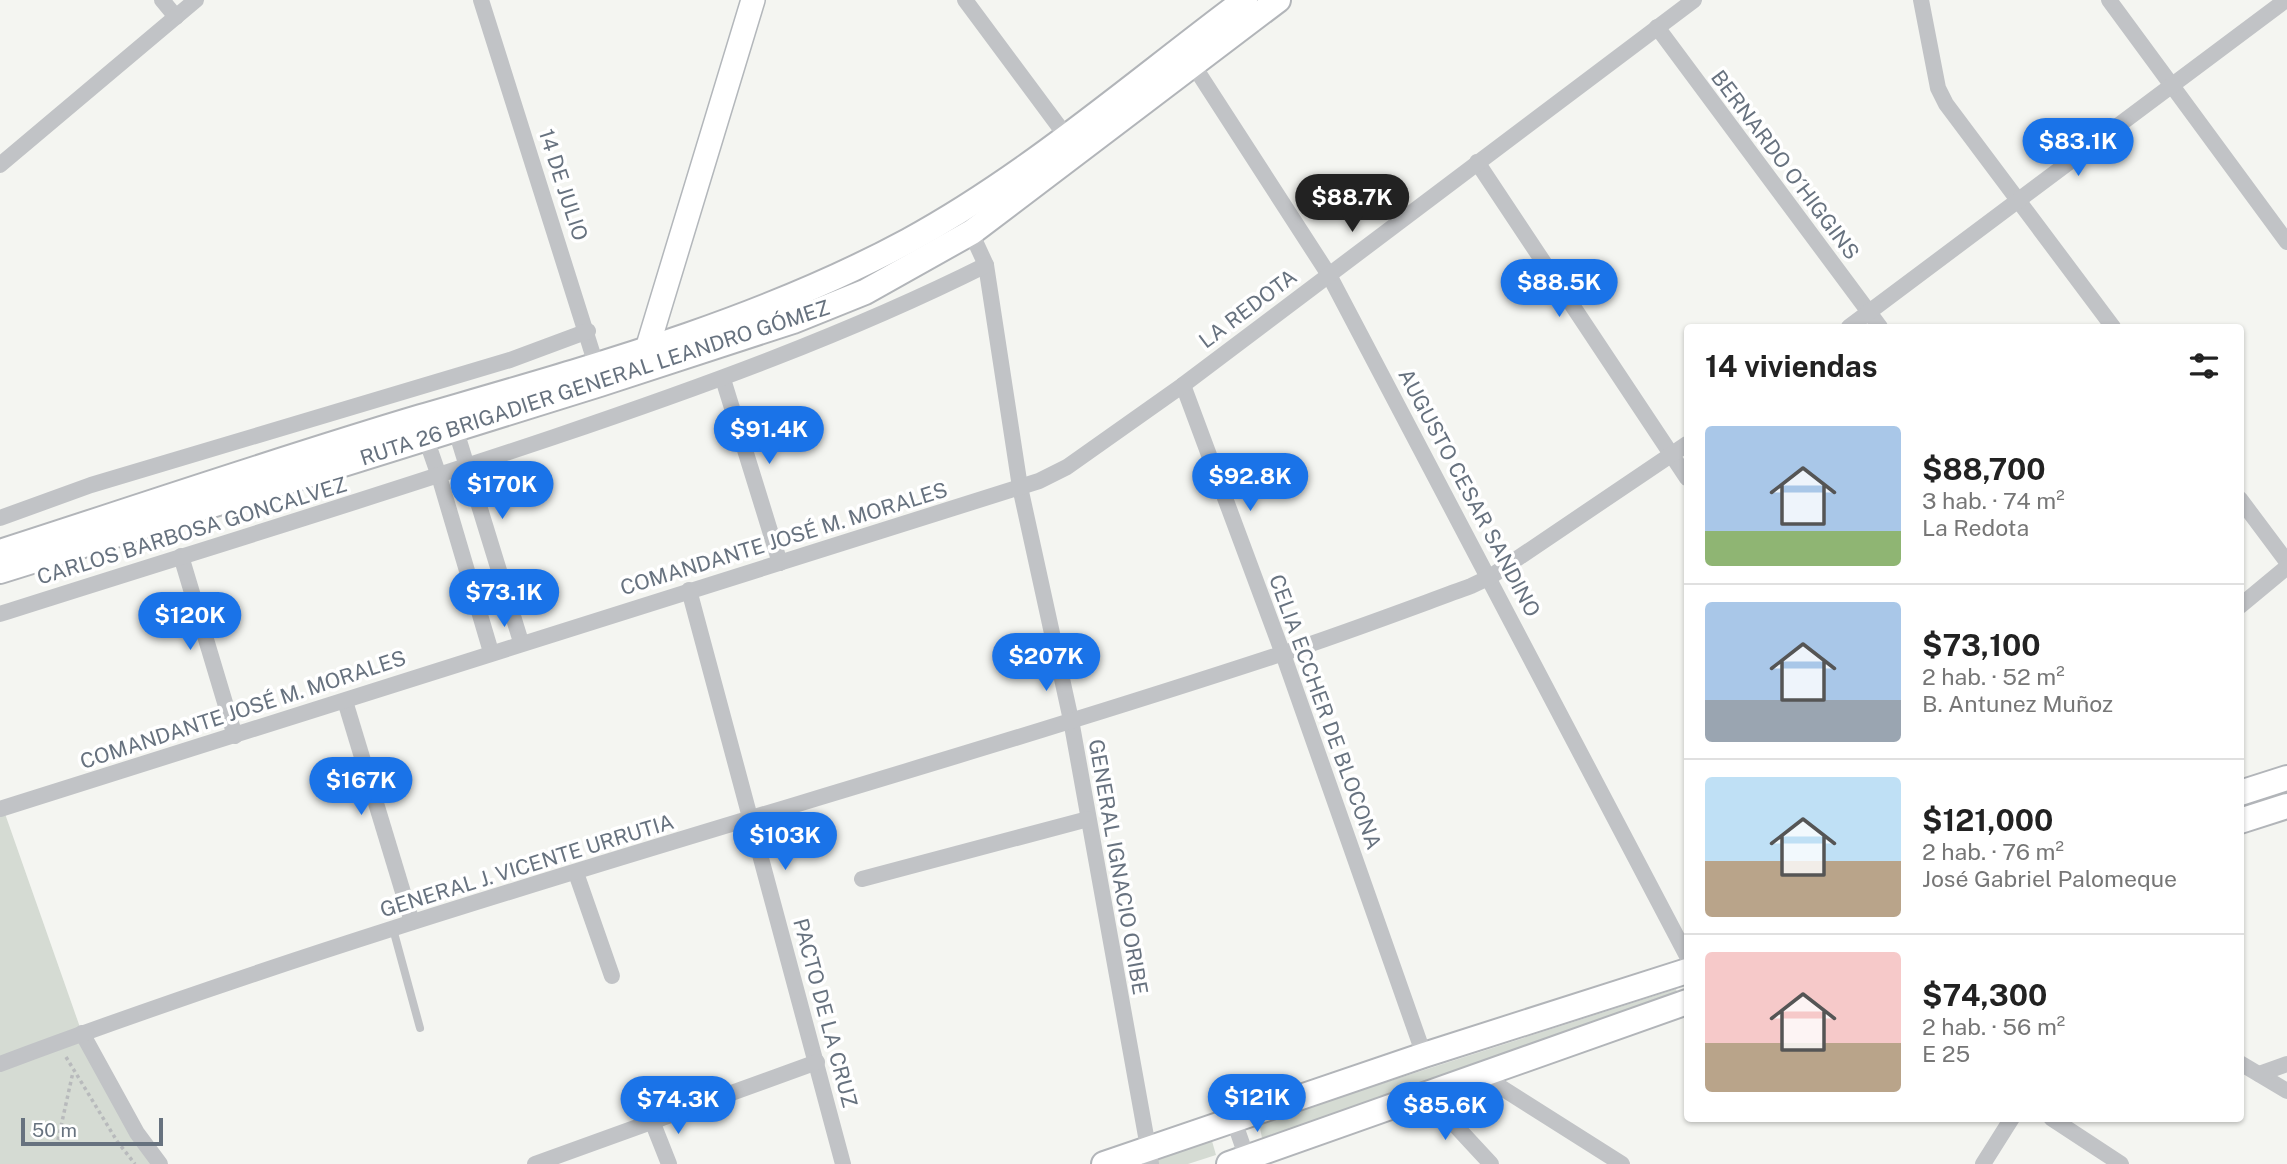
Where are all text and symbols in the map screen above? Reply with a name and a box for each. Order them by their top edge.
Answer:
street label: BERNARDO O´HIGGINS [1706,65,1865,264]
pin: $83.1K [2021,118,2135,178]
street label: 14 DE JULIO [534,126,593,244]
text: $83.1K [2039,127,2117,154]
pin: $88.7K [1295,174,1409,234]
text: $88.7K [1311,183,1393,210]
pin: $88.5K [1502,260,1616,319]
street label: LA REDOTA [1194,264,1301,353]
text: $88.5K [1517,268,1601,295]
street label: RUTA 26 BRIGADIER GENERAL LEANDRO GÓMEZ [357,295,833,470]
icon: filters [2185,347,2223,385]
text: 14 viviendas [1705,348,1877,384]
street label: AUGUSTO CESAR SANDINO [1393,364,1546,621]
pin: $91.4K [712,406,826,466]
text: $91.4K [730,415,808,442]
text: $88,700 [1922,451,2046,487]
pin: $92.8K [1193,454,1307,513]
icon: home [1761,454,1845,538]
pin: $170K [453,462,551,521]
text: $92.8K [1208,462,1292,489]
text: $170K [467,470,538,497]
street label: CARLOS BARBOSA GONCALVEZ [34,471,350,590]
street label: COMANDANTE JOSÉ M. MORALES [617,477,951,600]
text: 3 hab. · 74 m² [1922,487,2065,514]
text: La Redota [1922,514,2029,541]
pin: $73.1K [447,570,561,629]
street label: CELIA ECCHER DE BLOCONA [1264,571,1387,853]
text: $73.1K [465,578,543,605]
pin: $120K [141,592,239,652]
text: $120K [154,601,226,628]
text: $73,100 [1922,627,2041,663]
icon: home [1761,630,1845,714]
pin: $207K [997,634,1095,693]
text: $207K [1008,642,1084,669]
street label: COMANDANTE JOSÉ M. MORALES [77,645,409,774]
text: 2 hab. · 52 m² [1922,663,2065,690]
text: B. Antunez Muñoz [1922,690,2113,717]
street label: GENERAL IGNACIO ORIBE [1084,737,1153,997]
pin: $167K [312,758,410,817]
text: $167K [325,766,397,793]
text: $121,000 [1922,802,2053,838]
icon: home [1761,805,1845,889]
street label: GENERAL J. VICENTE URRUTIA [377,809,677,922]
pin: $103K [736,812,834,872]
text: $103K [749,821,821,848]
text: 2 hab. · 76 m² [1922,838,2064,865]
text: José Gabriel Palomeque [1922,865,2177,892]
street label: PACTO DE LA CRUZ [788,916,863,1110]
text: $74,300 [1922,977,2047,1013]
icon: home [1761,980,1845,1064]
text: 2 hab. · 56 m² [1922,1013,2065,1040]
text: E 25 [1922,1040,1970,1067]
pin: $121K [1208,1074,1306,1134]
pin: $74.3K [621,1076,735,1136]
pin: $85.6K [1388,1082,1502,1142]
text: $121K [1224,1083,1290,1110]
text: $74.3K [637,1085,719,1112]
text: $85.6K [1403,1091,1487,1118]
scale bar [21,1115,163,1147]
text: 50 m [32,1119,77,1141]

